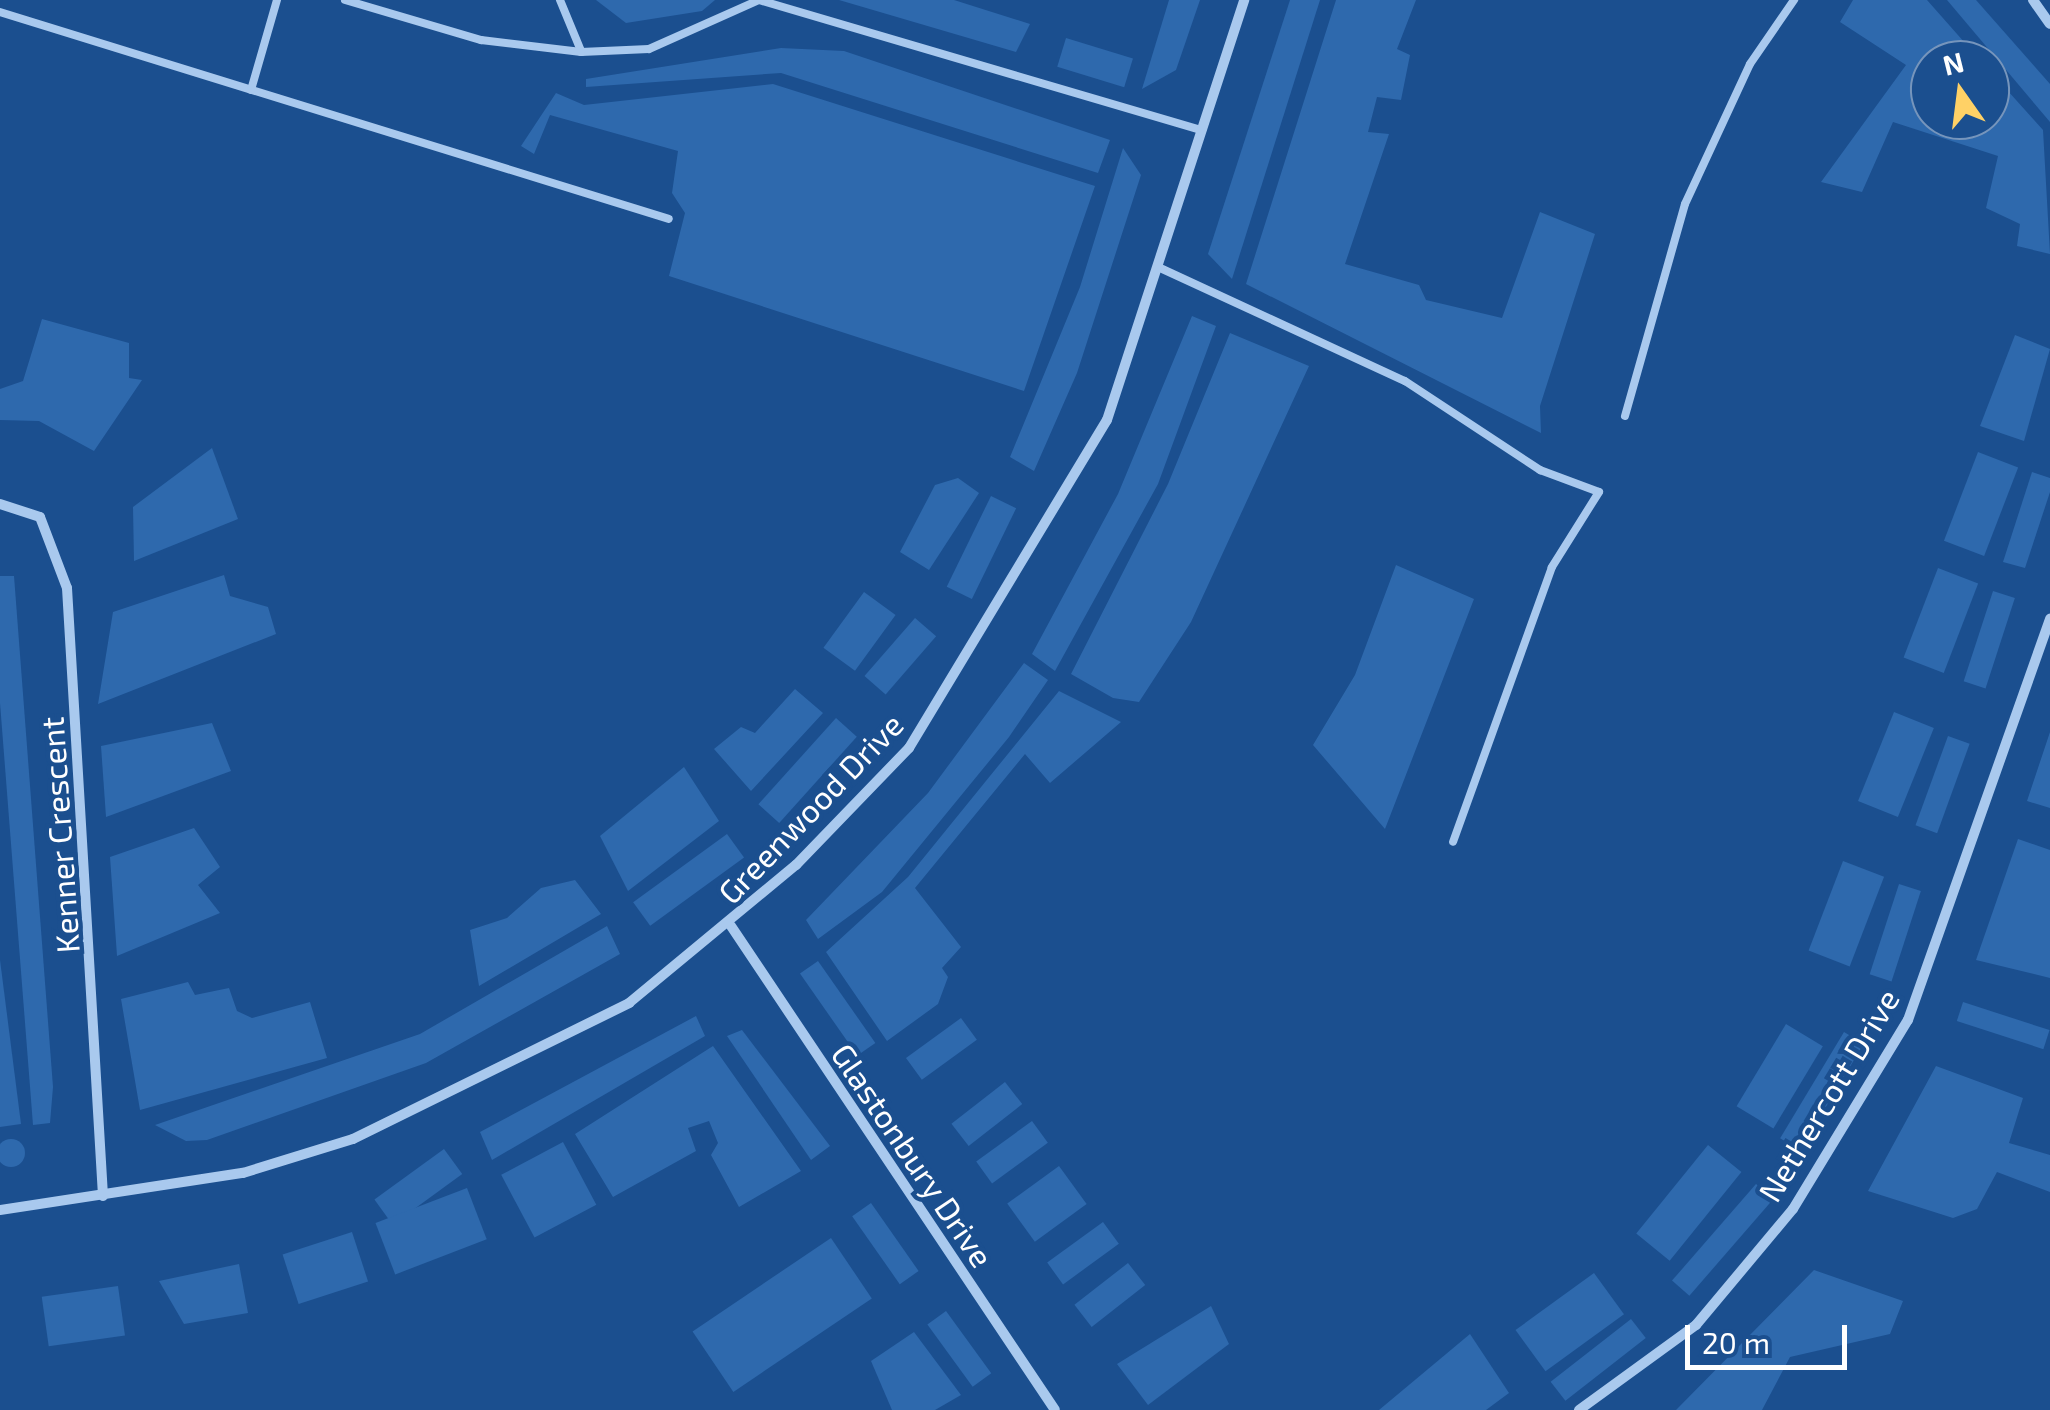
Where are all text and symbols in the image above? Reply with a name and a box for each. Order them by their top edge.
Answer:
north arrow [1910,40,2010,140]
text: N [1939,44,1967,82]
street label: Greenwood Drive [710,705,910,911]
street label: Kenner Crescent [32,715,86,955]
street label: Nethercott Drive [1749,982,1907,1208]
street label: Glastonbury Drive [824,1036,1002,1274]
scale bar [1690,1305,1852,1367]
text: 20 m [1702,1324,1770,1360]

